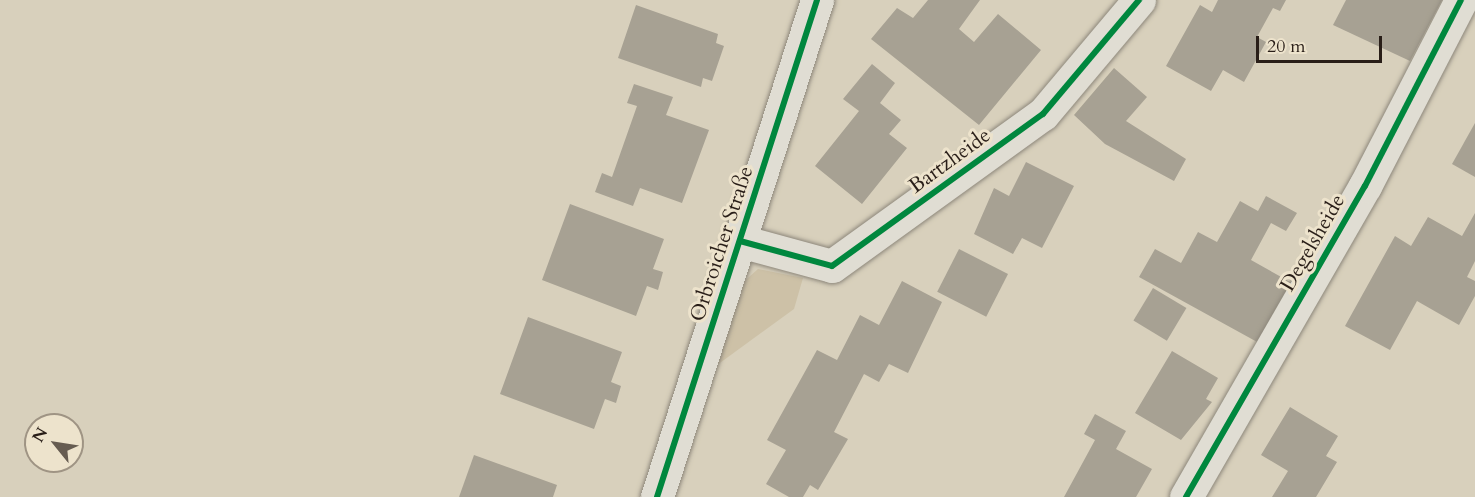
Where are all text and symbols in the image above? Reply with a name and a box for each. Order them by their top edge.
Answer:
scale bar [1259,24,1385,62]
text: 20 m [1267,34,1306,59]
street label: Bartzheide [904,123,996,199]
street label: Orbroicher Straße [685,163,759,325]
street label: Degelsheide [1275,190,1351,296]
north arrow [24,413,84,473]
text: N [27,423,53,447]

